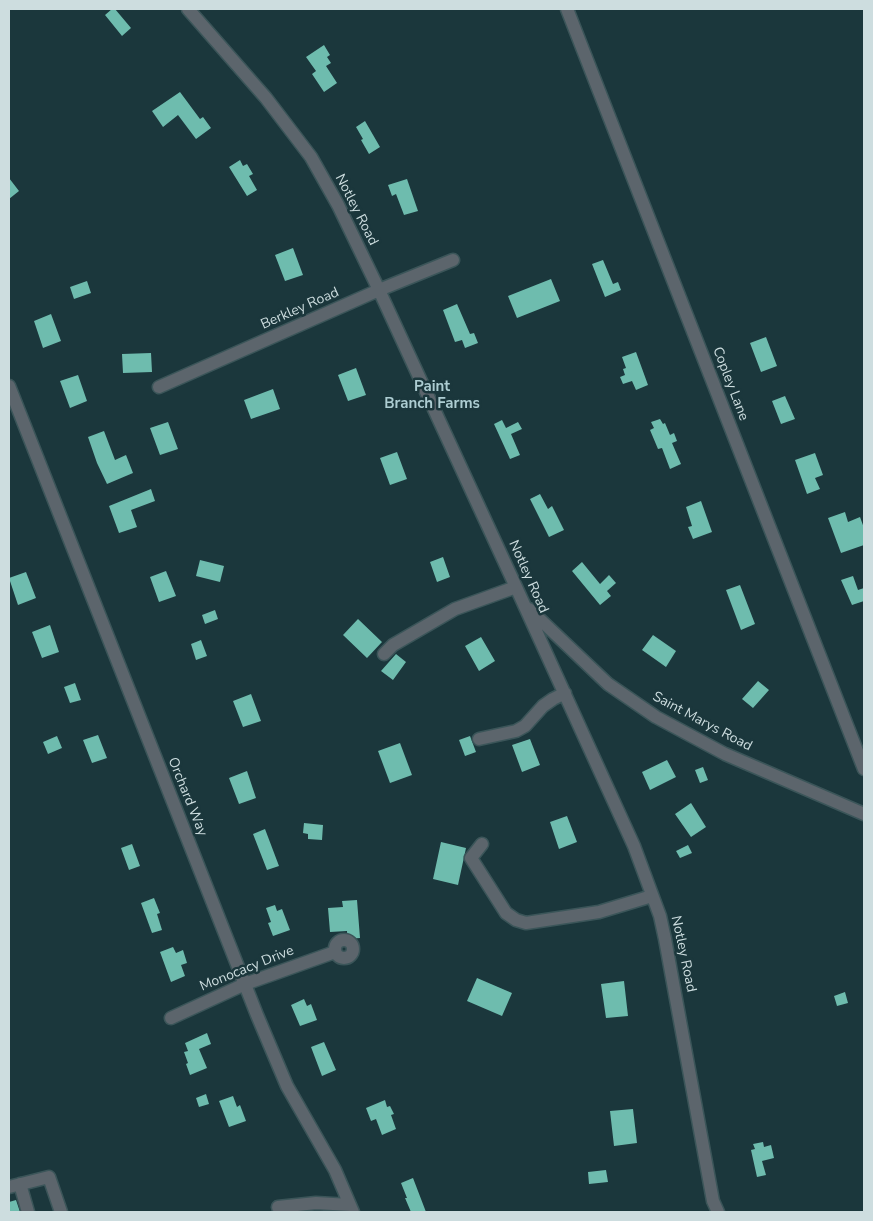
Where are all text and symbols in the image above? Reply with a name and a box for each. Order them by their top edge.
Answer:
street label: Notley Road [331,172,381,248]
street label: Berkley Road [258,284,342,334]
street label: Copley Lane [708,345,752,423]
district label: Paint Branch Farms [384,378,480,413]
street label: Notley Road [505,538,551,616]
street label: Saint Marys Road [649,689,755,755]
street label: Orchard Way [164,755,210,839]
street label: Notley Road [667,914,699,994]
street label: Monocacy Drive [198,943,296,995]

